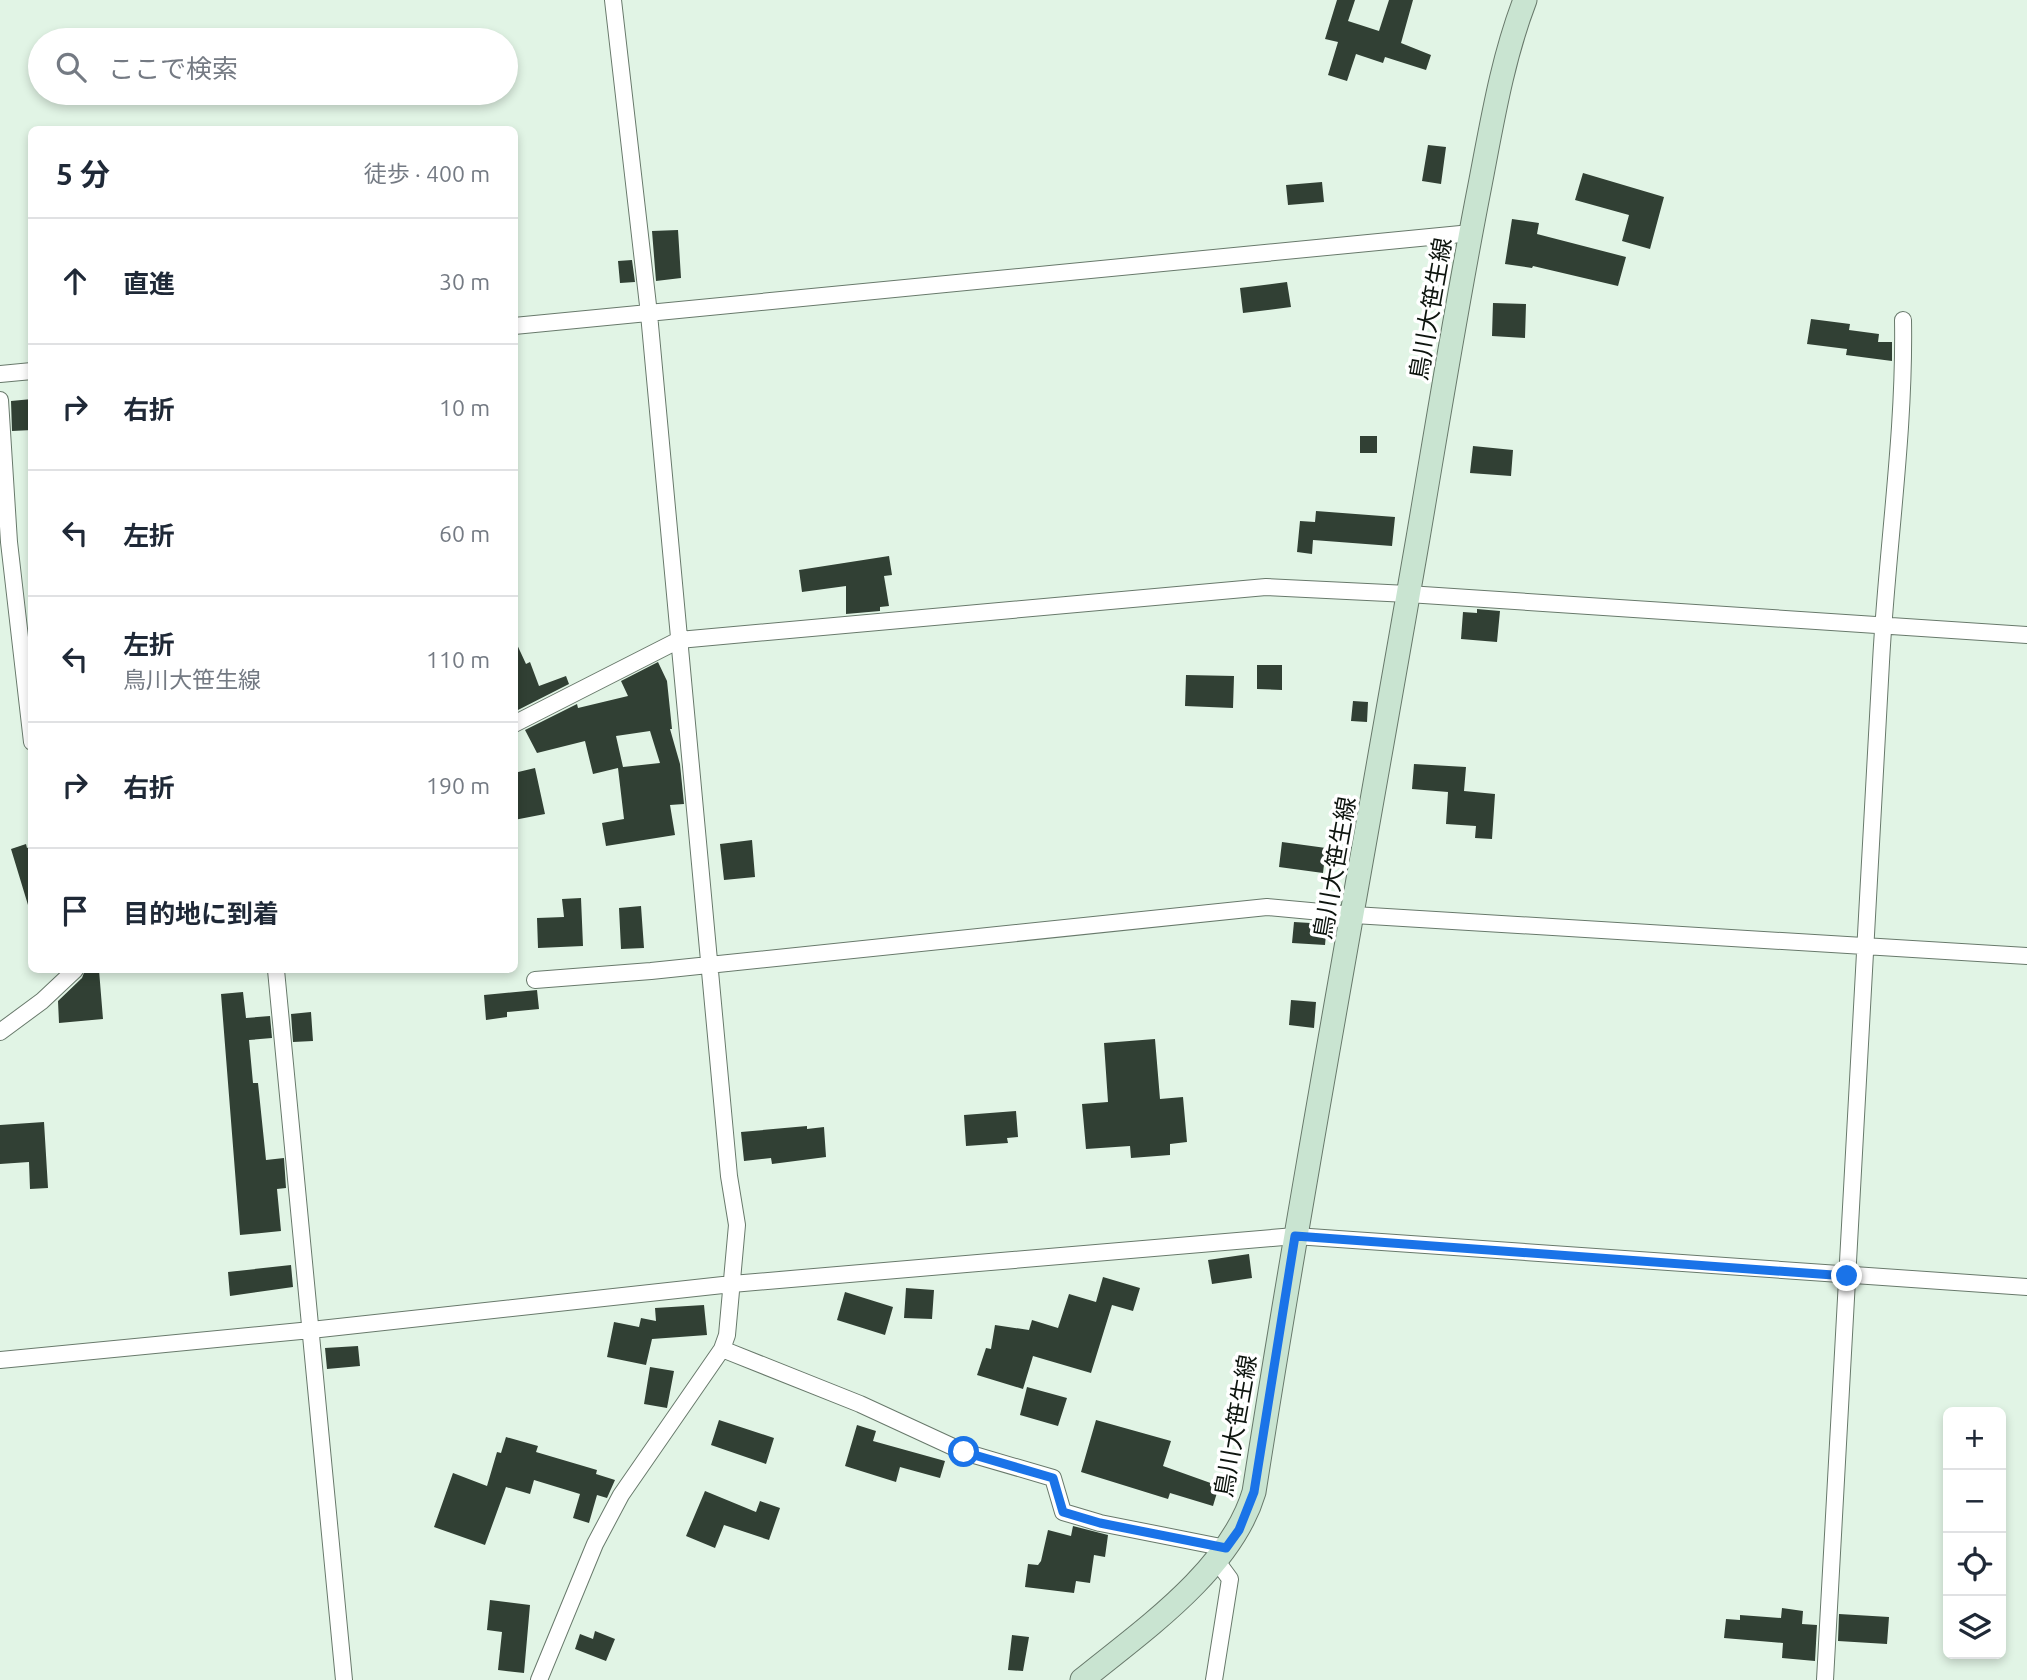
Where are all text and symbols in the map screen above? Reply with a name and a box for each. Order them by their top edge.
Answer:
search box [28,28,518,105]
icon: search [52,48,90,86]
text: ここで検索 [108,54,238,83]
text: 5 分 [56,157,110,191]
text: 徒歩 · 400 m [364,161,490,186]
street label: 鳥川大笹生線 [1405,236,1456,382]
icon: ahead [56,262,94,300]
text: 直進 [123,269,175,298]
text: 30 m [439,269,490,294]
icon: right [56,388,94,426]
text: 右折 [123,395,175,424]
text: 10 m [439,395,490,420]
icon: left [56,514,94,552]
text: 左折 [123,521,175,550]
text: 60 m [439,521,490,546]
text: 左折 [123,630,175,659]
icon: left [56,640,94,678]
text: 110 m [426,647,490,672]
text: 鳥川大笹生線 [123,667,261,692]
icon: right [56,766,94,804]
text: 右折 [123,773,175,802]
text: 190 m [426,773,490,798]
street label: 鳥川大笹生線 [1309,795,1360,941]
icon: arrive [56,892,94,930]
text: 目的地に到着 [123,899,279,928]
route end [1831,1260,1862,1291]
street label: 鳥川大笹生線 [1210,1353,1261,1499]
map controls [1943,1407,2006,1659]
button: + [1943,1407,2006,1470]
route start [948,1436,979,1467]
button: − [1943,1470,2006,1533]
button: locate [1943,1533,2006,1596]
button: layers [1943,1596,2006,1659]

